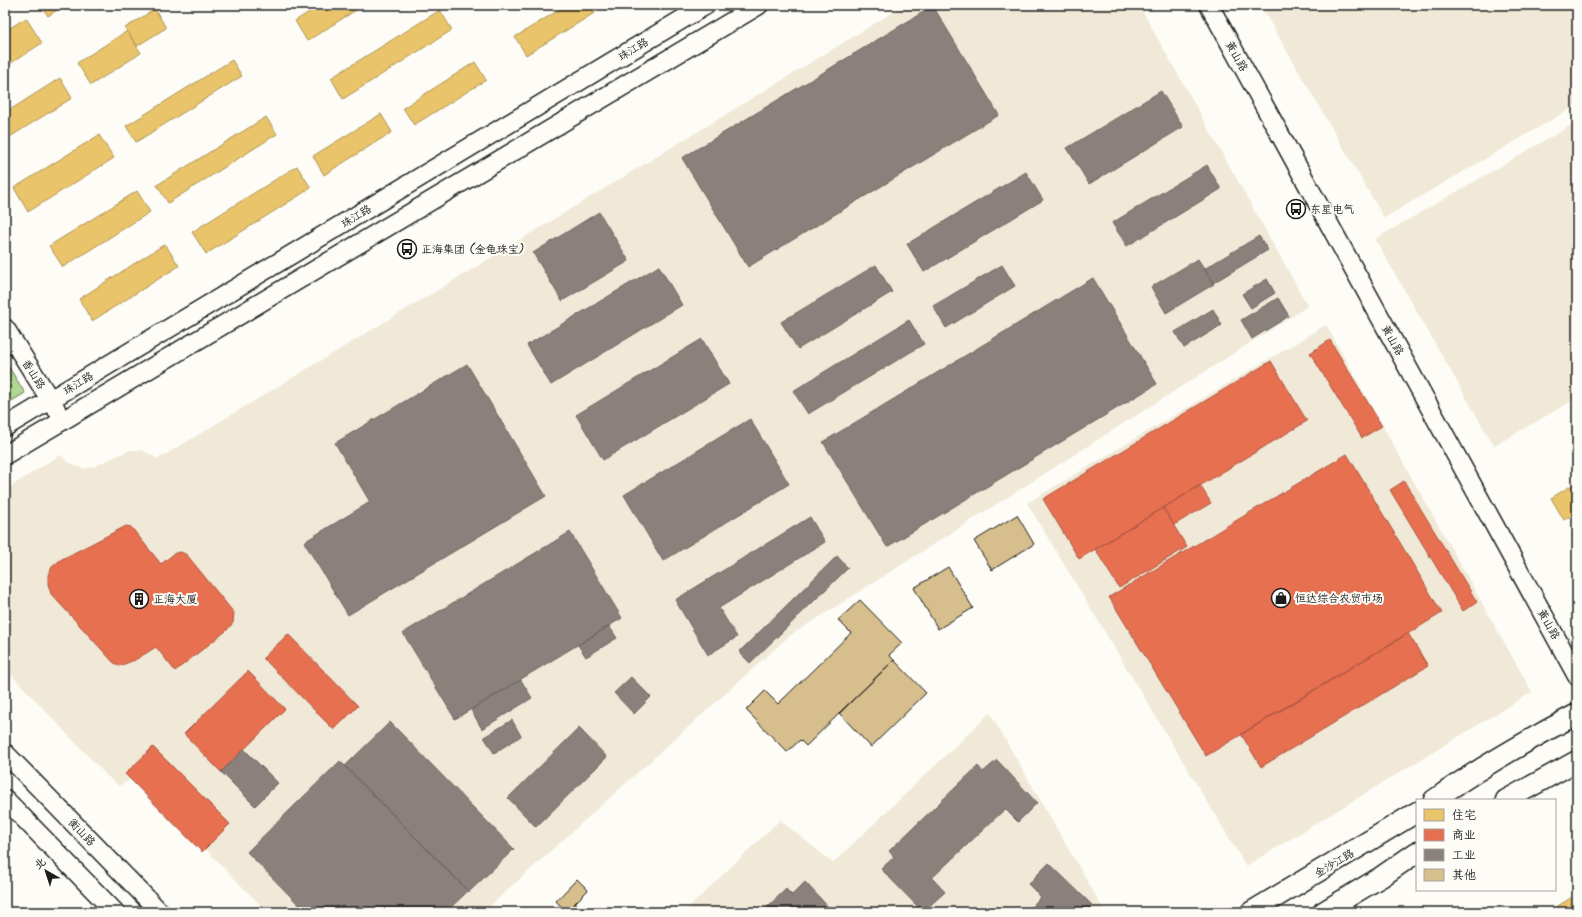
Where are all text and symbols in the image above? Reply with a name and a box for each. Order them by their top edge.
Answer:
street label: 珠江路 [615,34,652,66]
street label: 黄山路 [1220,38,1252,75]
bus stop icon: 东星电气 [1285,198,1307,220]
street label: 珠江路 [338,201,375,233]
place label: 东星电气 [1310,201,1354,219]
bus stop icon: 正海集团 (金龟珠宝) [396,238,418,260]
place label: 正海集团 (金龟珠宝) [421,241,524,259]
street label: 黄山路 [1376,322,1408,359]
street label: 香山路 [17,356,50,393]
street label: 珠江路 [60,368,97,400]
shop icon: 恒达综合农贸市场 [1270,587,1292,609]
building icon: 正海大厦 [128,588,150,610]
place label: 恒达综合农贸市场 [1295,590,1383,608]
place label: 正海大厦 [153,591,197,609]
street label: 黄山路 [1532,606,1564,643]
legend [1416,799,1556,891]
text: 住宅 [1452,806,1476,825]
street label: 衡山路 [63,815,99,851]
text: 商业 [1452,826,1476,845]
street label: 金沙江路 [1311,845,1358,883]
text: 工业 [1452,846,1476,865]
north arrow [26,851,66,891]
text: 北 [30,854,50,874]
text: 其他 [1452,866,1476,885]

